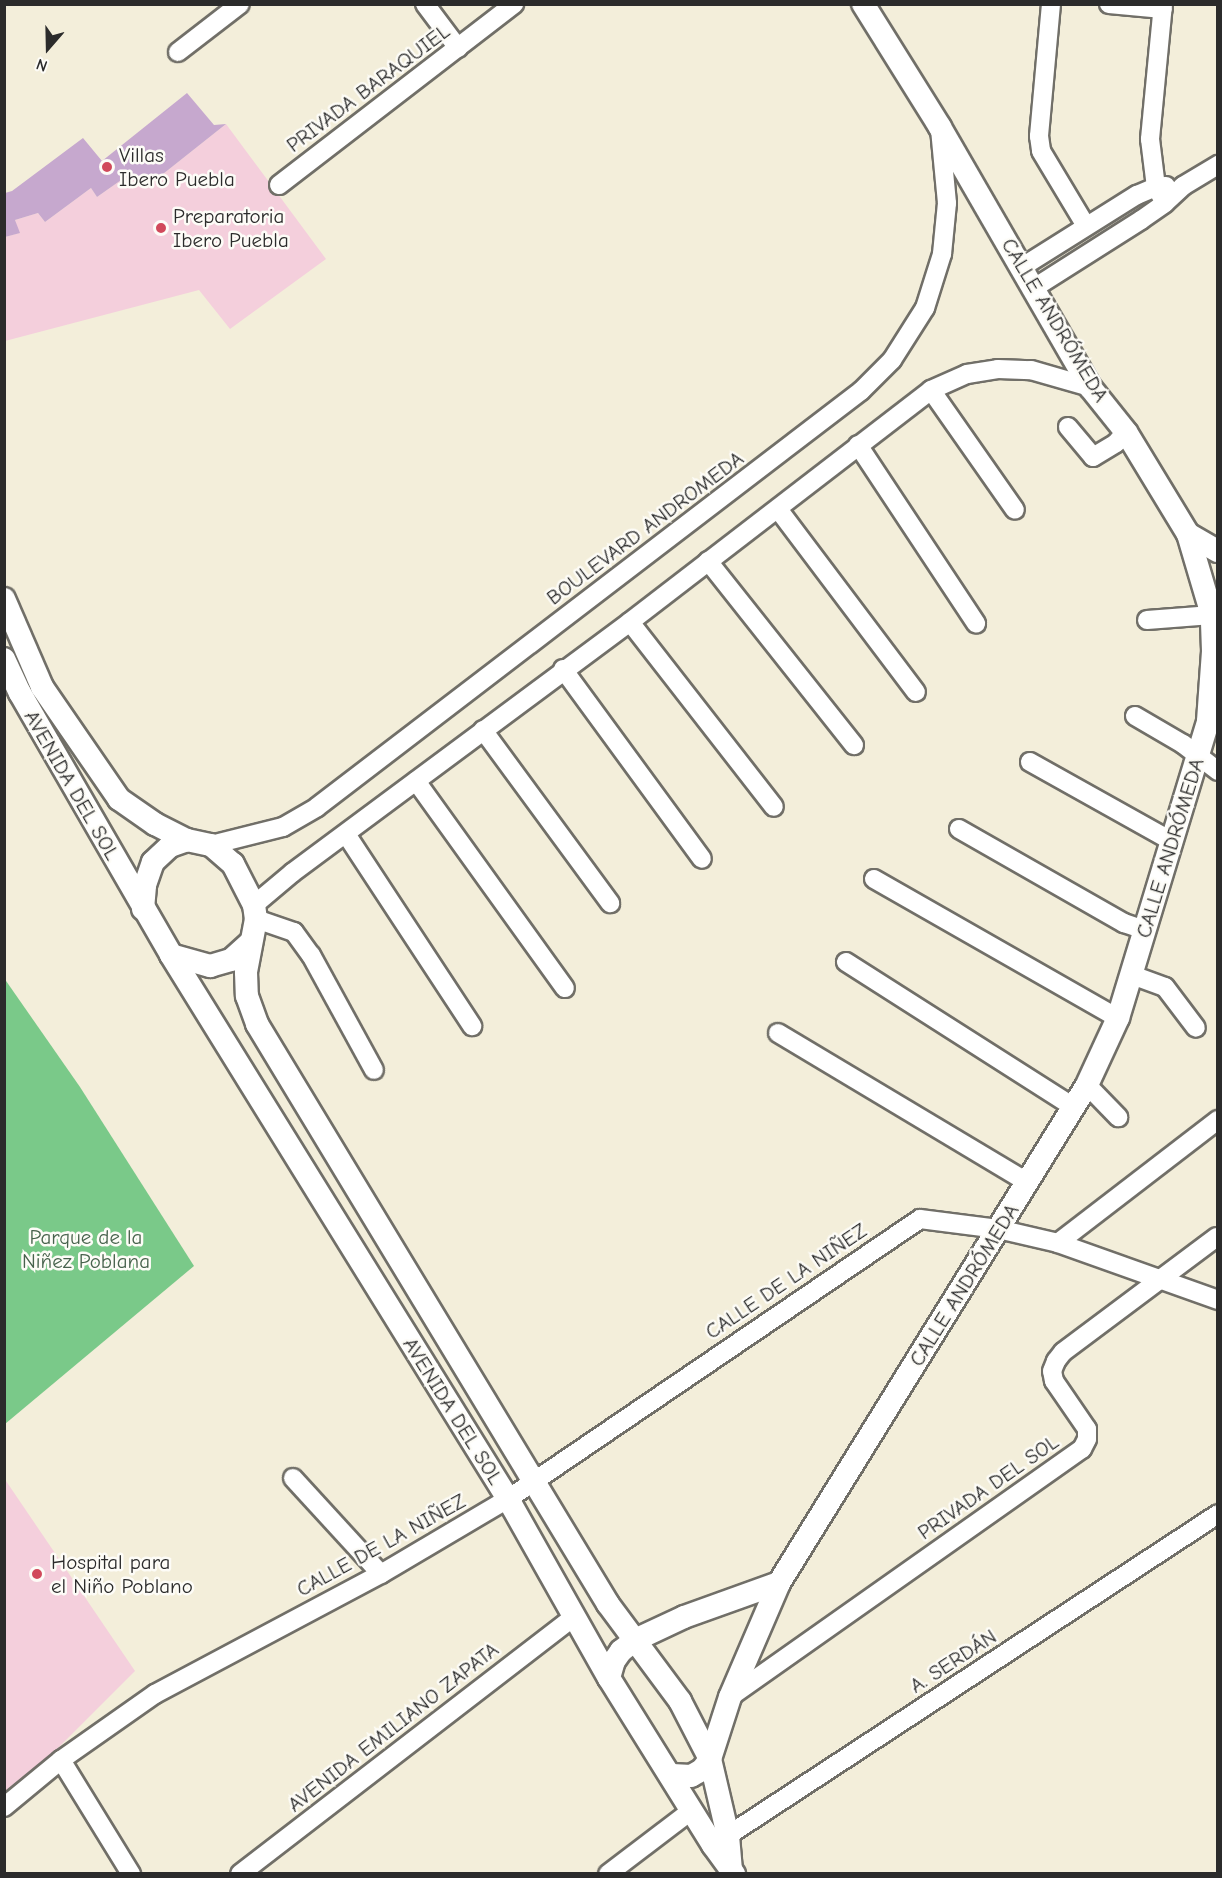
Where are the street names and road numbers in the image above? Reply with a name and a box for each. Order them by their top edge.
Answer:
street label: PRIVADA BARAQUIEL [281,18,455,158]
street label: CALLE ANDRÓMEDA [996,234,1114,406]
street label: BOULEVARD ANDROMEDA [542,446,748,610]
street label: AVENIDA DEL SOL [19,706,125,864]
street label: CALLE ANDRÓMEDA [1131,755,1209,941]
street label: CALLE ANDRÓMEDA [904,1199,1024,1371]
street label: CALLE DE LA NIÑEZ [701,1218,871,1344]
street label: AVENIDA DEL SOL [398,1333,508,1489]
street label: PRIVADA DEL SOL [913,1429,1063,1545]
street label: CALLE DE LA NIÑEZ [292,1488,470,1602]
street label: A. SERDÁN [905,1624,1001,1698]
street label: AVENIDA EMILIANO ZAPATA [283,1637,503,1817]

